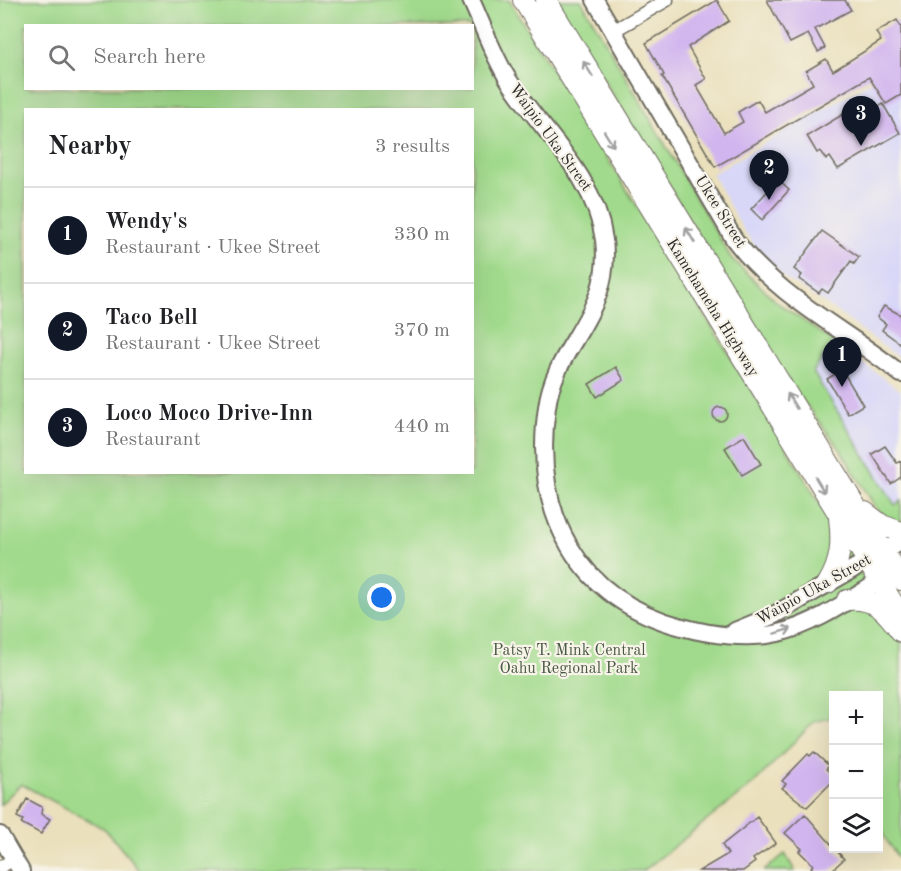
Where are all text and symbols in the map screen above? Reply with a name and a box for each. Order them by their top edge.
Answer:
search box [24,24,474,90]
icon: search [45,41,78,74]
text: Search here [93,46,206,68]
one-way arrow [582,61,594,78]
street label: Waipio Uka Street [506,81,595,195]
pin: 3 [842,96,880,146]
one-way arrow [603,130,615,147]
text: Nearby [48,134,132,160]
text: 3 results [375,137,450,157]
pin: 2 [750,150,788,200]
street label: Ukee Street [691,173,749,252]
text: Wendy's [105,211,187,233]
text: 1 [62,225,73,245]
text: 330 m [394,225,450,245]
one-way arrow [683,227,695,244]
street label: Kamehameha Highway [663,236,761,381]
text: Restaurant · Ukee Street [105,238,320,258]
text: Taco Bell [105,307,198,329]
text: 2 [62,321,73,341]
text: 370 m [394,321,450,341]
text: Restaurant · Ukee Street [105,334,320,354]
pin: 1 [822,338,862,387]
one-way arrow [785,393,797,410]
text: Loco Moco Drive-Inn [105,403,313,425]
text: 3 [62,417,73,437]
text: 440 m [394,417,450,437]
text: Restaurant [105,430,201,450]
one-way arrow [815,476,827,493]
street label: Waipio Uka Street [754,552,874,628]
your location [367,583,396,612]
one-way arrow [773,625,792,636]
park label: Patsy T. Mink Central Oahu Regional Park [492,643,646,677]
map controls [829,691,883,853]
button: + [829,691,883,745]
button: − [829,745,883,799]
button: layers [829,799,883,853]

